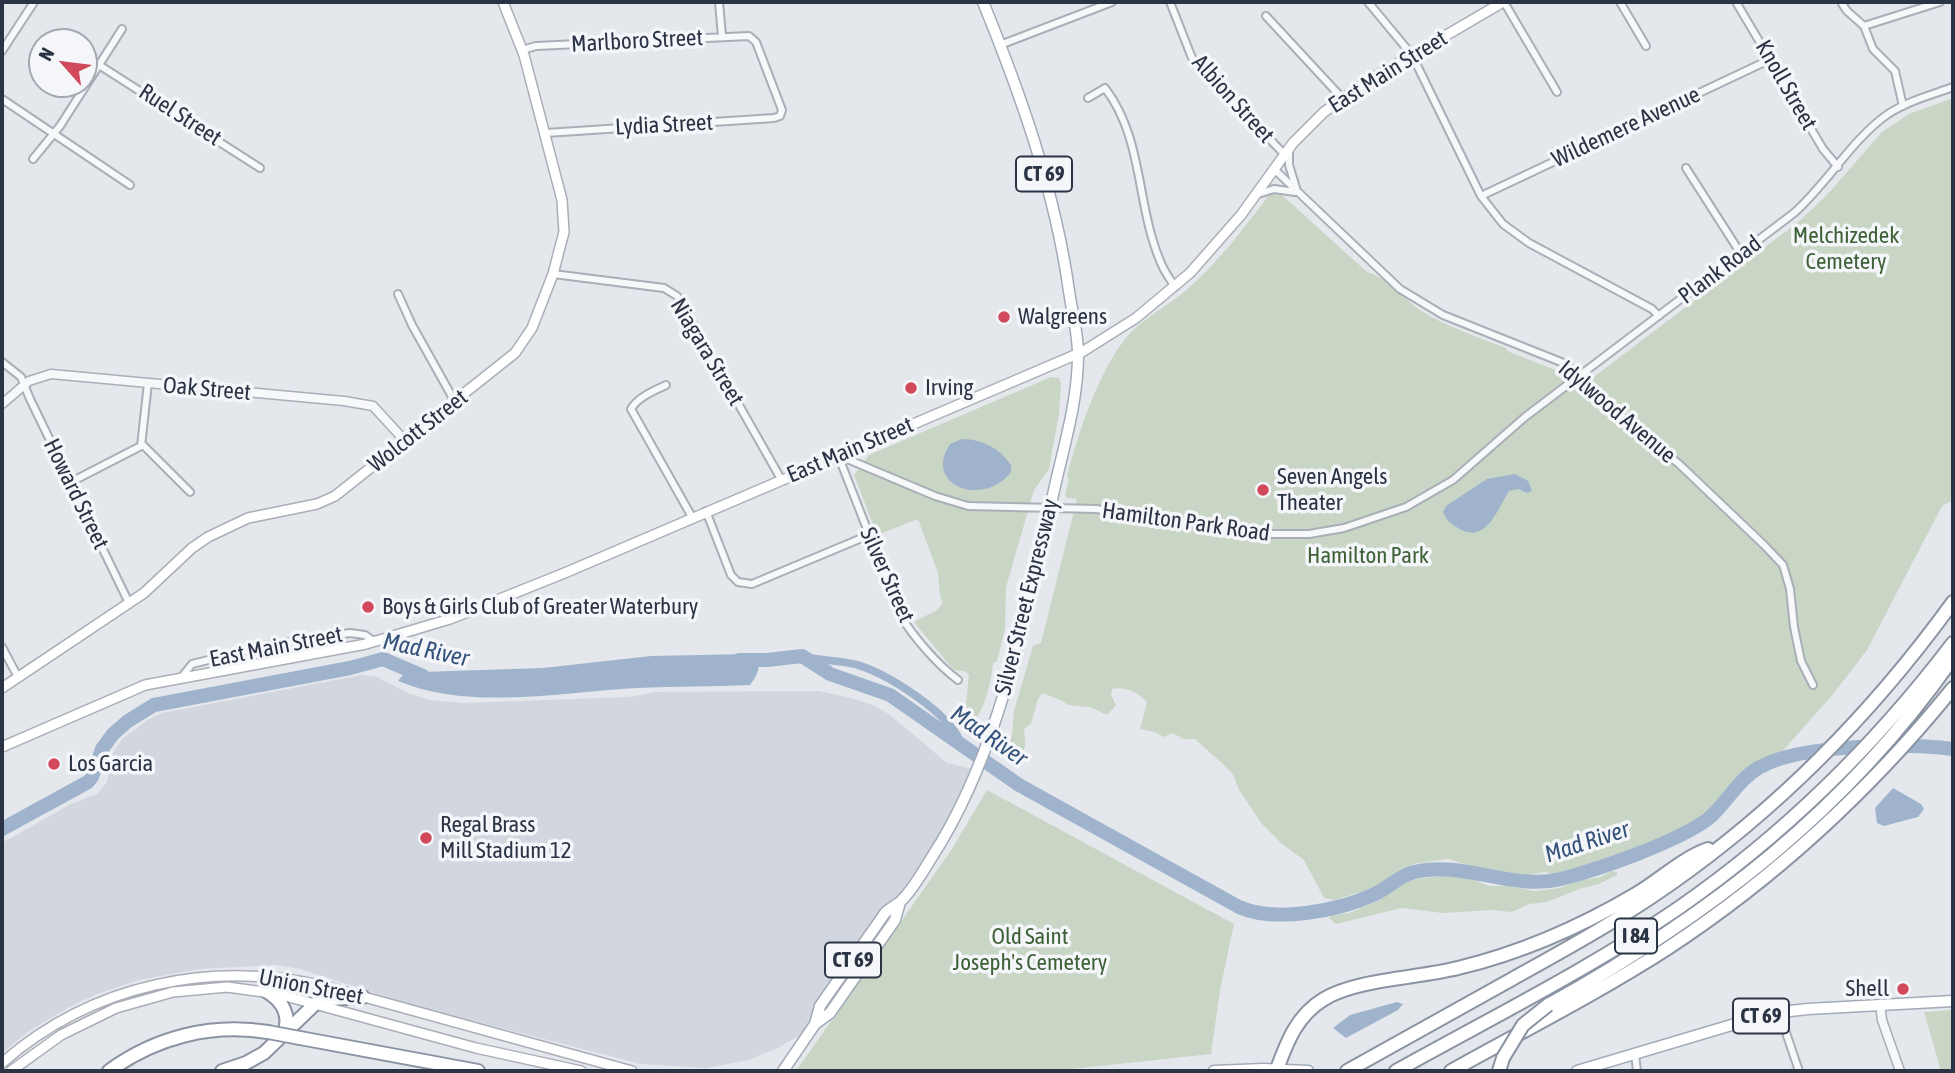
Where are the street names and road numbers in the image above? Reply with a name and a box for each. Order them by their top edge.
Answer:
street label: Marlboro Street [570,24,704,58]
street label: East Main Street [1324,25,1452,119]
street label: Knoll Street [1749,35,1823,135]
street label: Albion Street [1186,49,1280,149]
street label: Ruel Street [134,78,226,152]
street label: Wildemere Avenue [1548,81,1704,173]
street label: Lydia Street [614,109,714,141]
road number: CT 69 [1016,156,1072,192]
street label: Plank Road [1673,230,1767,310]
street label: Niagara Street [664,293,750,411]
street label: Idylwood Avenue [1553,355,1681,469]
street label: Oak Street [162,371,252,407]
street label: Wolcott Street [363,384,473,478]
street label: East Main Street [783,411,917,489]
street label: Howard Street [37,434,115,554]
street label: Silver Street Expressway [989,496,1065,698]
street label: Hamilton Park Road [1100,497,1272,547]
street label: Silver Street [854,523,920,627]
street label: East Main Street [207,621,345,673]
road number: I 84 [1615,918,1657,954]
road number: CT 69 [825,942,881,978]
street label: Union Street [257,963,365,1011]
road number: CT 69 [1733,998,1789,1034]

